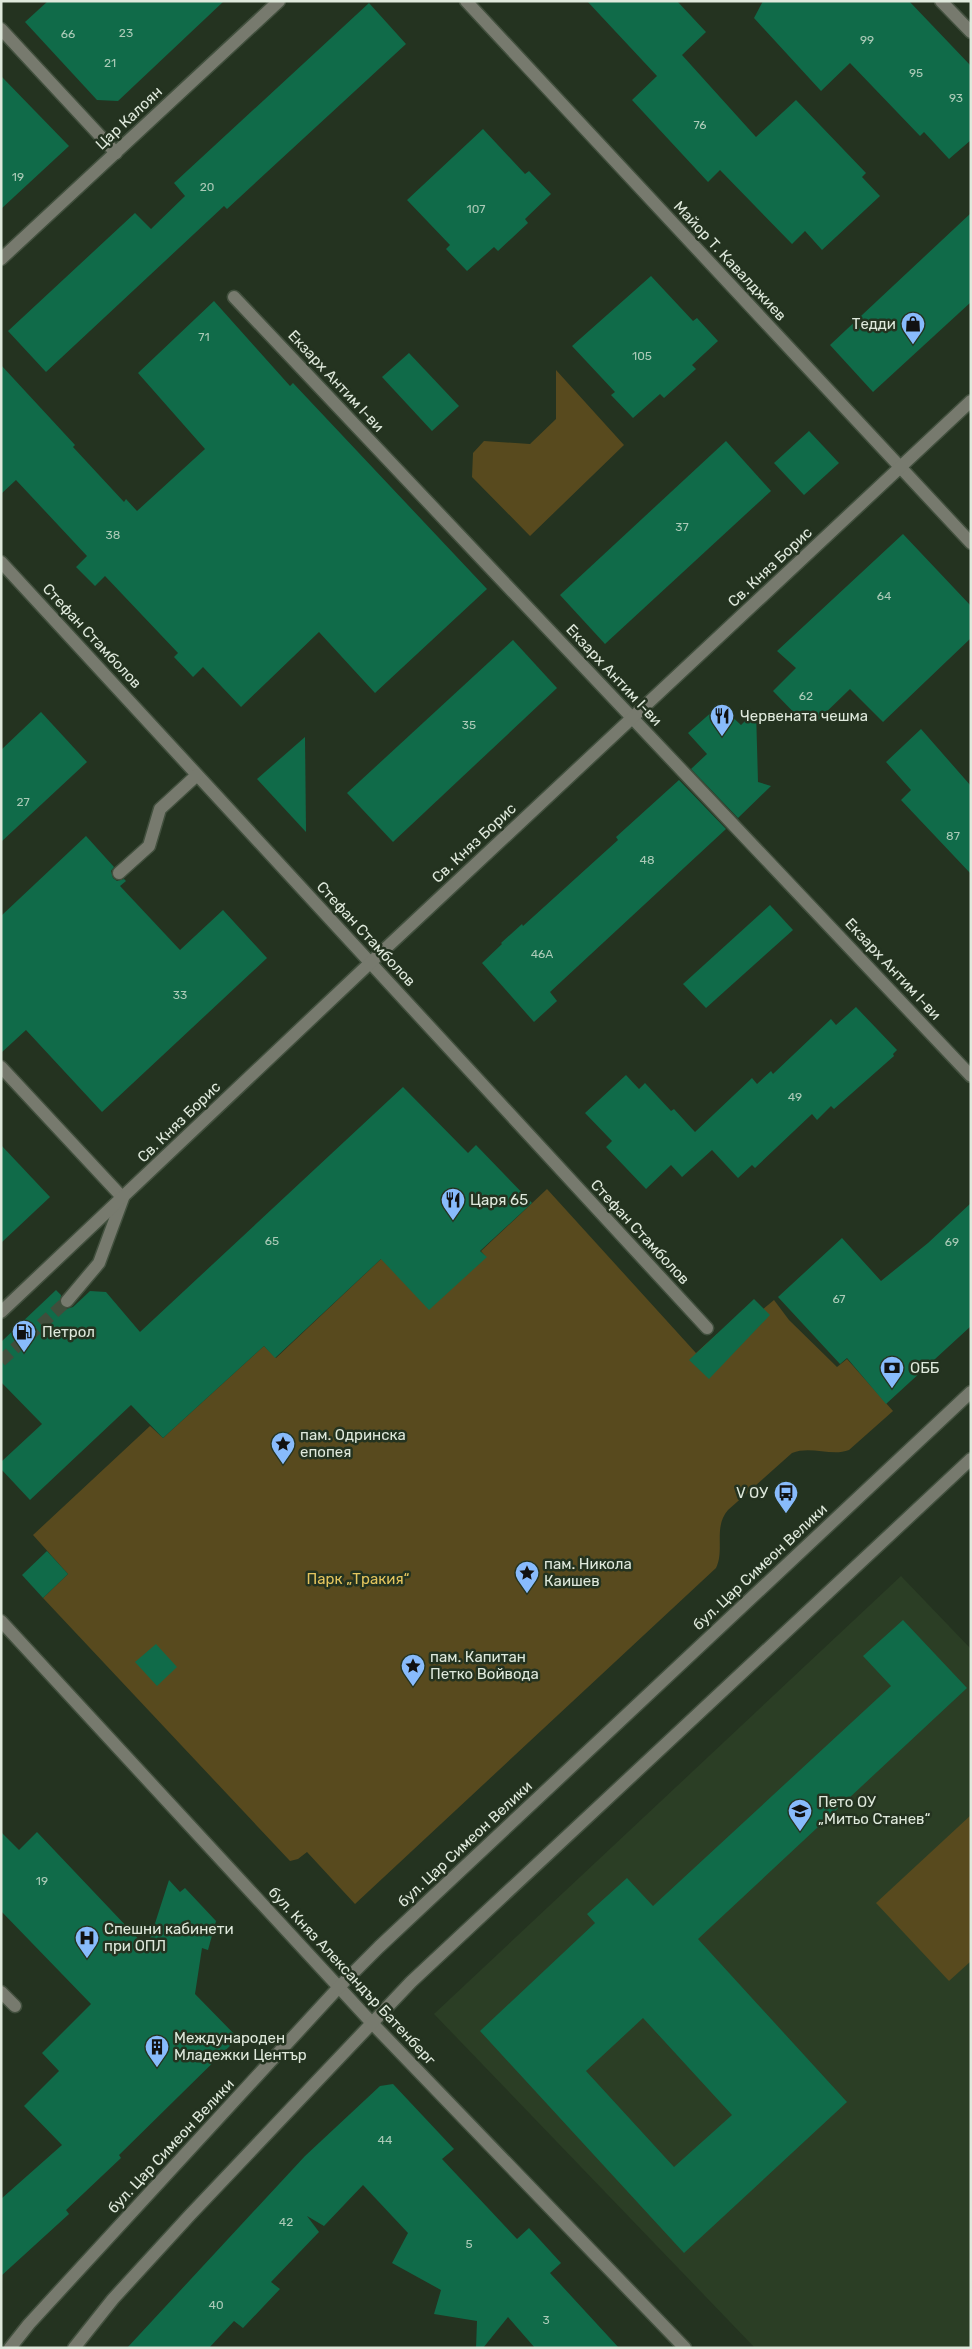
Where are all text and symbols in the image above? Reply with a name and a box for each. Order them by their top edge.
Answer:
house number: 23 [119,26,133,40]
house number: 66 [61,27,75,41]
house number: 99 [860,33,874,47]
house number: 21 [104,56,116,70]
house number: 95 [909,66,923,80]
street label: Цар Калоян [92,83,166,153]
house number: 93 [949,91,963,105]
house number: 76 [693,118,707,132]
house number: 19 [12,170,24,184]
house number: 20 [200,180,214,194]
street label: Майор Т. Кавалджиев [670,197,790,325]
house number: 107 [467,202,485,216]
shop icon: Тедди [900,311,926,345]
place label: Тедди [852,315,896,333]
street label: Екзарх Антим I-ви [284,326,388,436]
house number: 71 [198,330,210,344]
house number: 105 [632,349,652,363]
house number: 37 [675,520,689,534]
street label: Св. Княз Борис [724,523,816,611]
house number: 38 [106,528,120,542]
street label: Стефан Стамболов [39,580,145,692]
house number: 64 [877,589,892,603]
street label: Екзарх Антим I-ви [562,620,666,730]
house number: 62 [799,689,813,703]
restaurant icon: Червената чешма [709,703,735,737]
place label: Червената чешма [740,707,868,725]
house number: 35 [462,718,476,732]
house number: 27 [16,795,30,809]
street label: Св. Княз Борис [428,799,520,887]
house number: 87 [946,829,960,843]
house number: 48 [639,853,655,867]
street label: Стефан Стамболов [313,878,419,990]
street label: Екзарх Антим I-ви [841,914,945,1024]
house number: 46A [531,947,553,961]
house number: 33 [173,988,187,1002]
street label: Св. Княз Борис [134,1078,224,1166]
house number: 49 [788,1090,802,1104]
street label: Стефан Стамболов [587,1176,693,1288]
restaurant icon: Царя 65 [440,1187,466,1221]
place label: Царя 65 [470,1191,528,1209]
house number: 65 [265,1234,279,1248]
house number: 69 [945,1235,959,1249]
house number: 67 [832,1292,846,1306]
fuel station icon: Петрол [11,1319,37,1353]
place label: Петрол [42,1323,95,1341]
bank icon: ОББ [879,1355,905,1389]
place label: ОББ [910,1359,940,1377]
place label: пам. Одринска епопея [300,1426,406,1461]
place icon: пам. Одринска епопея [270,1431,296,1465]
bus stop icon: V ОУ [773,1480,799,1514]
place label: V ОУ [736,1484,768,1502]
street label: бул. Цар Симеон Велики [689,1500,831,1634]
place label: пам. Никола Каишев [544,1555,632,1590]
place icon: пам. Никола Каишев [514,1560,540,1594]
park label: Парк „Тракия“ [307,1570,409,1588]
place label: пам. Капитан Петко Войвода [430,1648,539,1683]
place icon: пам. Капитан Петко Войвода [400,1653,426,1687]
street label: бул. Цар Симеон Велики [394,1777,536,1911]
place label: Пето ОУ „Митьо Станев“ [818,1793,930,1828]
school or university icon: Пето ОУ „Митьо Станев“ [787,1798,813,1832]
house number: 19 [36,1874,48,1888]
street label: бул. Княз Александър Батенберг [265,1883,440,2069]
place label: Спешни кабинети при ОПЛ [104,1920,234,1955]
hospital icon: Спешни кабинети при ОПЛ [74,1925,100,1959]
place label: Международен Младежки Център [174,2029,307,2064]
building icon: Международен Младежки Център [144,2034,170,2068]
street label: бул. Цар Симеон Велики [104,2075,238,2217]
house number: 44 [378,2133,393,2147]
house number: 42 [279,2215,293,2229]
house number: 5 [465,2237,473,2251]
house number: 40 [208,2298,224,2312]
house number: 3 [542,2313,550,2327]

